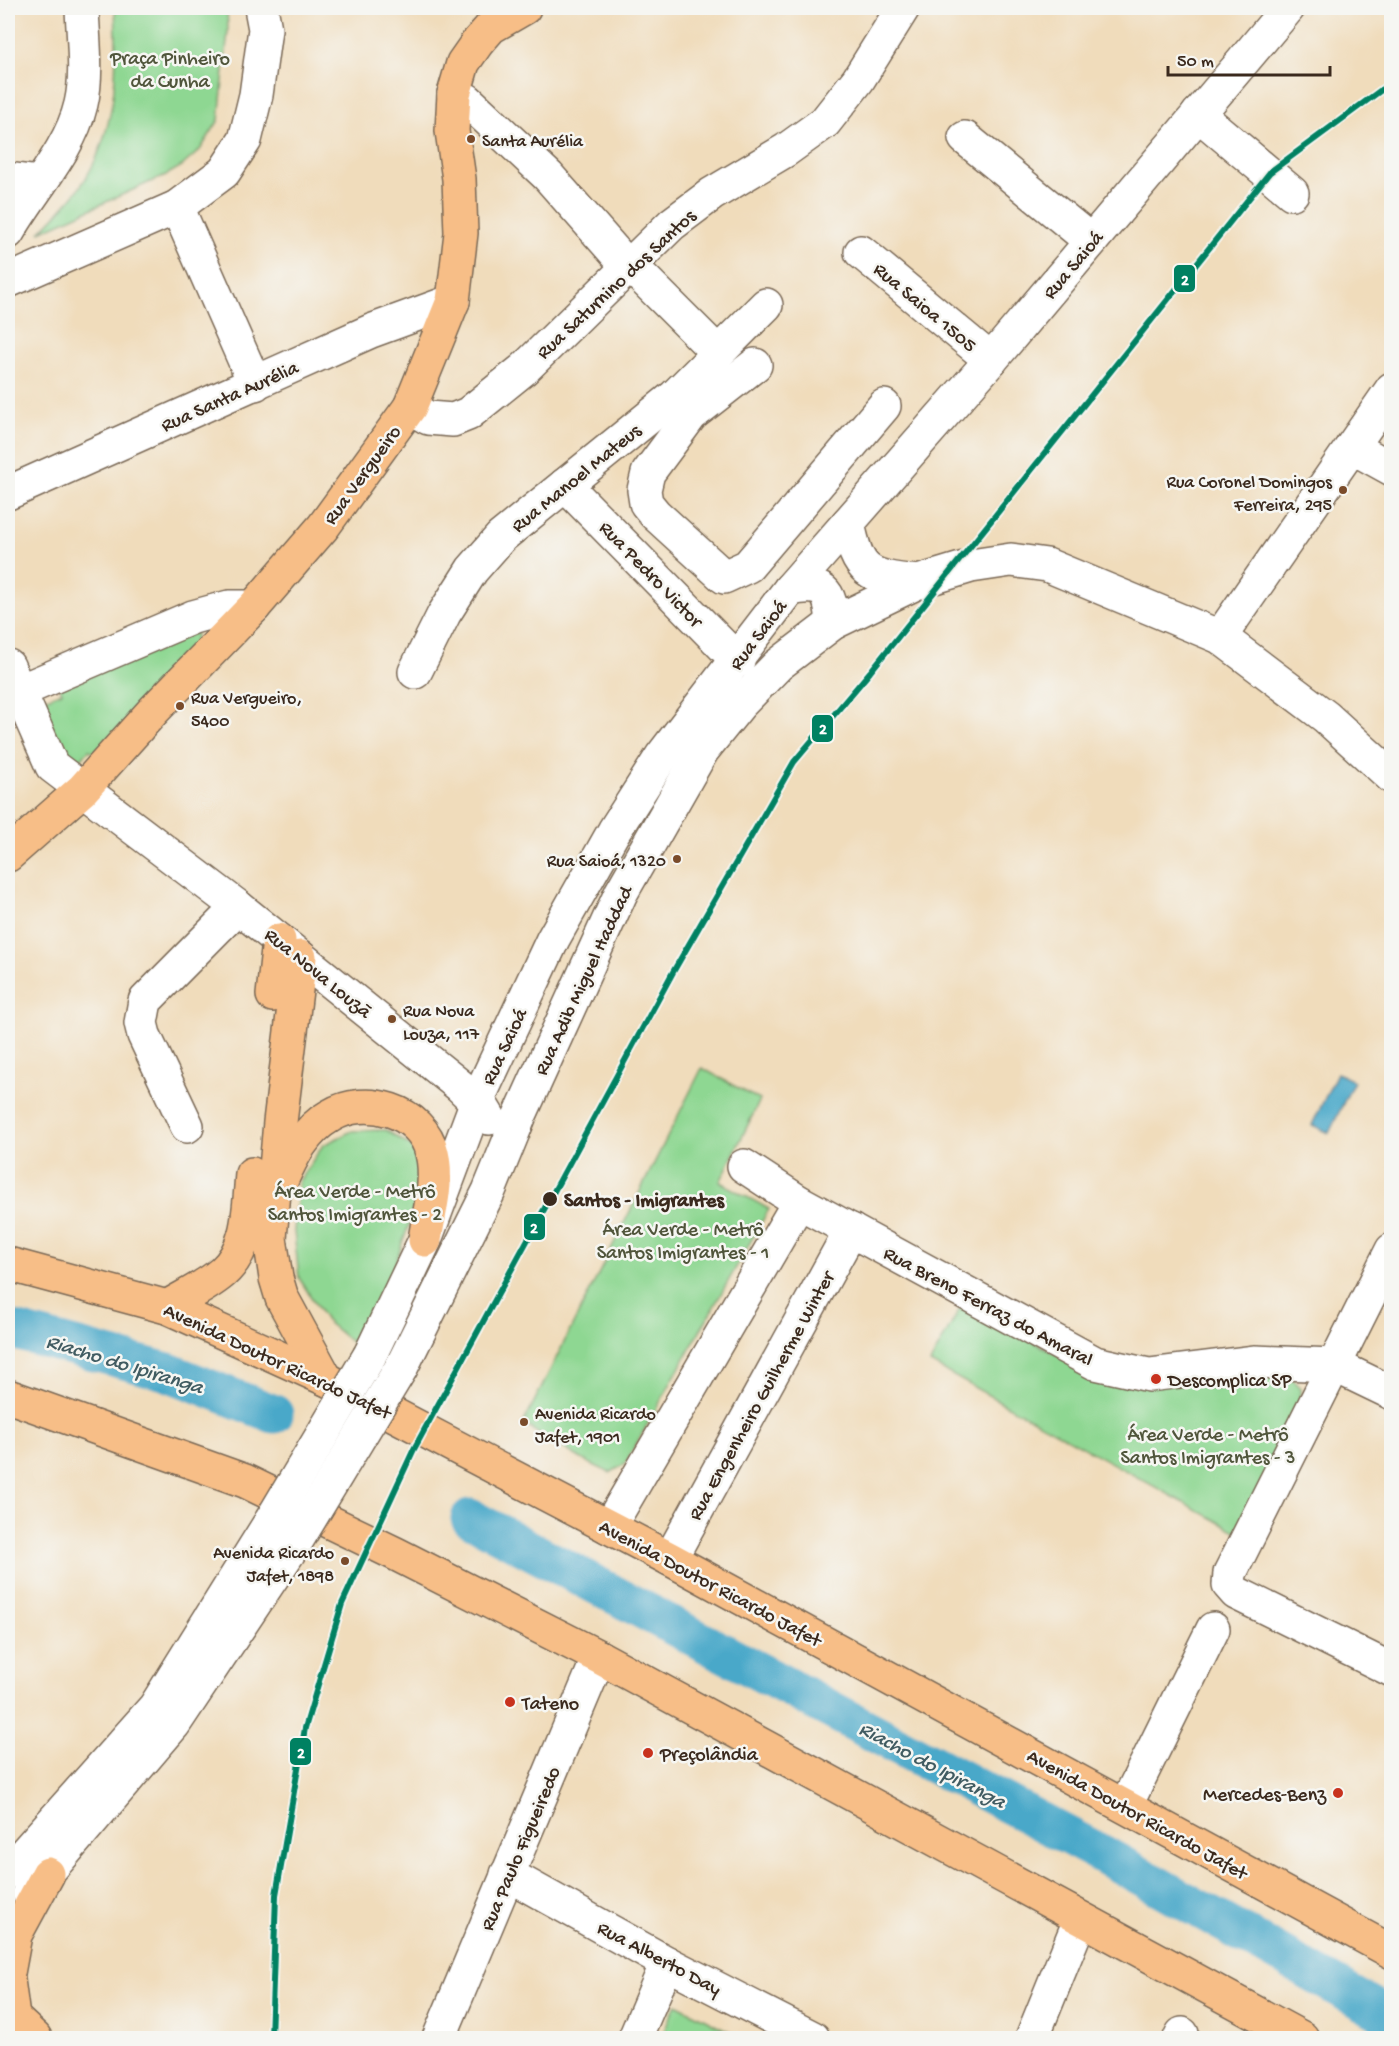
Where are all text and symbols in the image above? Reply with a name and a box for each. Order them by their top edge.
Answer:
scale bar [1168,39,1330,77]
park label: Praça Pinheiro da Cunha [109,49,230,95]
text: 50 m [1177,52,1214,73]
place label: Santa Aurélia [482,132,584,153]
marker: Santa Aurélia [465,133,477,145]
street label: Rua Saturnino dos Santos [533,205,702,365]
street label: Rua Saioá [1040,227,1110,305]
street label: Rua Saioa 1505 [868,259,980,358]
line badge: 2 [1173,264,1196,293]
text: 2 [1181,273,1189,292]
street label: Rua Santa Aurélia [158,357,304,439]
street label: Rua Manoel Mateus [508,420,647,539]
street label: Rua Vergueiro [320,422,408,530]
place label: Rua Coronel Domingos Ferreira, 295 [1166,473,1333,517]
marker: Rua Coronel Domingos Ferreira, 295 [1337,484,1349,496]
street label: Rua Pedro Victor [593,517,707,635]
street label: Rua Saioá [726,596,794,676]
place label: Rua Vergueiro, 5400 [191,689,302,733]
marker: Rua Vergueiro, 5400 [174,700,186,712]
line badge: 2 [811,714,834,743]
text: 2 [819,722,827,741]
place label: Rua Saioá, 1320 [547,852,666,873]
marker: Rua Saioá, 1320 [671,853,683,865]
street label: Rua Adib Miguel Haddad [531,881,640,1080]
street label: Rua Nova Louzã [259,925,376,1025]
place label: Rua Nova Louza, 117 [403,1002,480,1046]
street label: Rua Saioá [478,1005,534,1089]
marker: Rua Nova Louza, 117 [386,1013,398,1025]
park label: Área Verde - Metrô Santos Imigrantes - 2 [268,1180,442,1228]
marker: Santos - Imigrantes [541,1190,559,1208]
place label: Santos - Imigrantes [564,1191,725,1214]
line badge: 2 [523,1213,546,1241]
park label: Área Verde - Metrô Santos Imigrantes - 1 [597,1218,769,1266]
text: 2 [530,1221,538,1240]
street label: Rua Breno Ferraz do Amaral [879,1243,1096,1373]
street label: Rua Engenheiro Guilherme Winter [685,1267,842,1525]
street label: Avenida Doutor Ricardo Jafet [159,1300,396,1427]
water label: Riacho do Ipiranga [43,1331,207,1402]
place label: Descomplica SP [1166,1371,1293,1394]
marker: Descomplica SP [1149,1372,1163,1386]
place label: Avenida Ricardo Jafet, 1901 [535,1405,656,1449]
marker: Avenida Ricardo Jafet, 1901 [518,1416,530,1428]
park label: Área Verde - Metrô Santos Imigrantes - 3 [1121,1423,1295,1471]
street label: Avenida Doutor Ricardo Jafet [594,1517,826,1654]
place label: Avenida Ricardo Jafet, 1898 [213,1544,334,1588]
marker: Avenida Ricardo Jafet, 1898 [339,1555,351,1567]
place label: Tateno [521,1694,579,1717]
marker: Tateno [503,1695,517,1709]
water label: Riacho do Ipiranga [854,1718,1010,1817]
line badge: 2 [289,1737,312,1766]
place label: Preçolândia [659,1745,759,1768]
text: 2 [297,1746,305,1765]
marker: Preçolândia [641,1746,655,1760]
street label: Avenida Doutor Ricardo Jafet [1022,1746,1252,1887]
street label: Rua Paulo Figueiredo [477,1764,567,1935]
place label: Mercedes-Benz [1203,1785,1327,1808]
marker: Mercedes-Benz [1331,1786,1345,1800]
street label: Rua Alberto Day [592,1918,724,2003]

